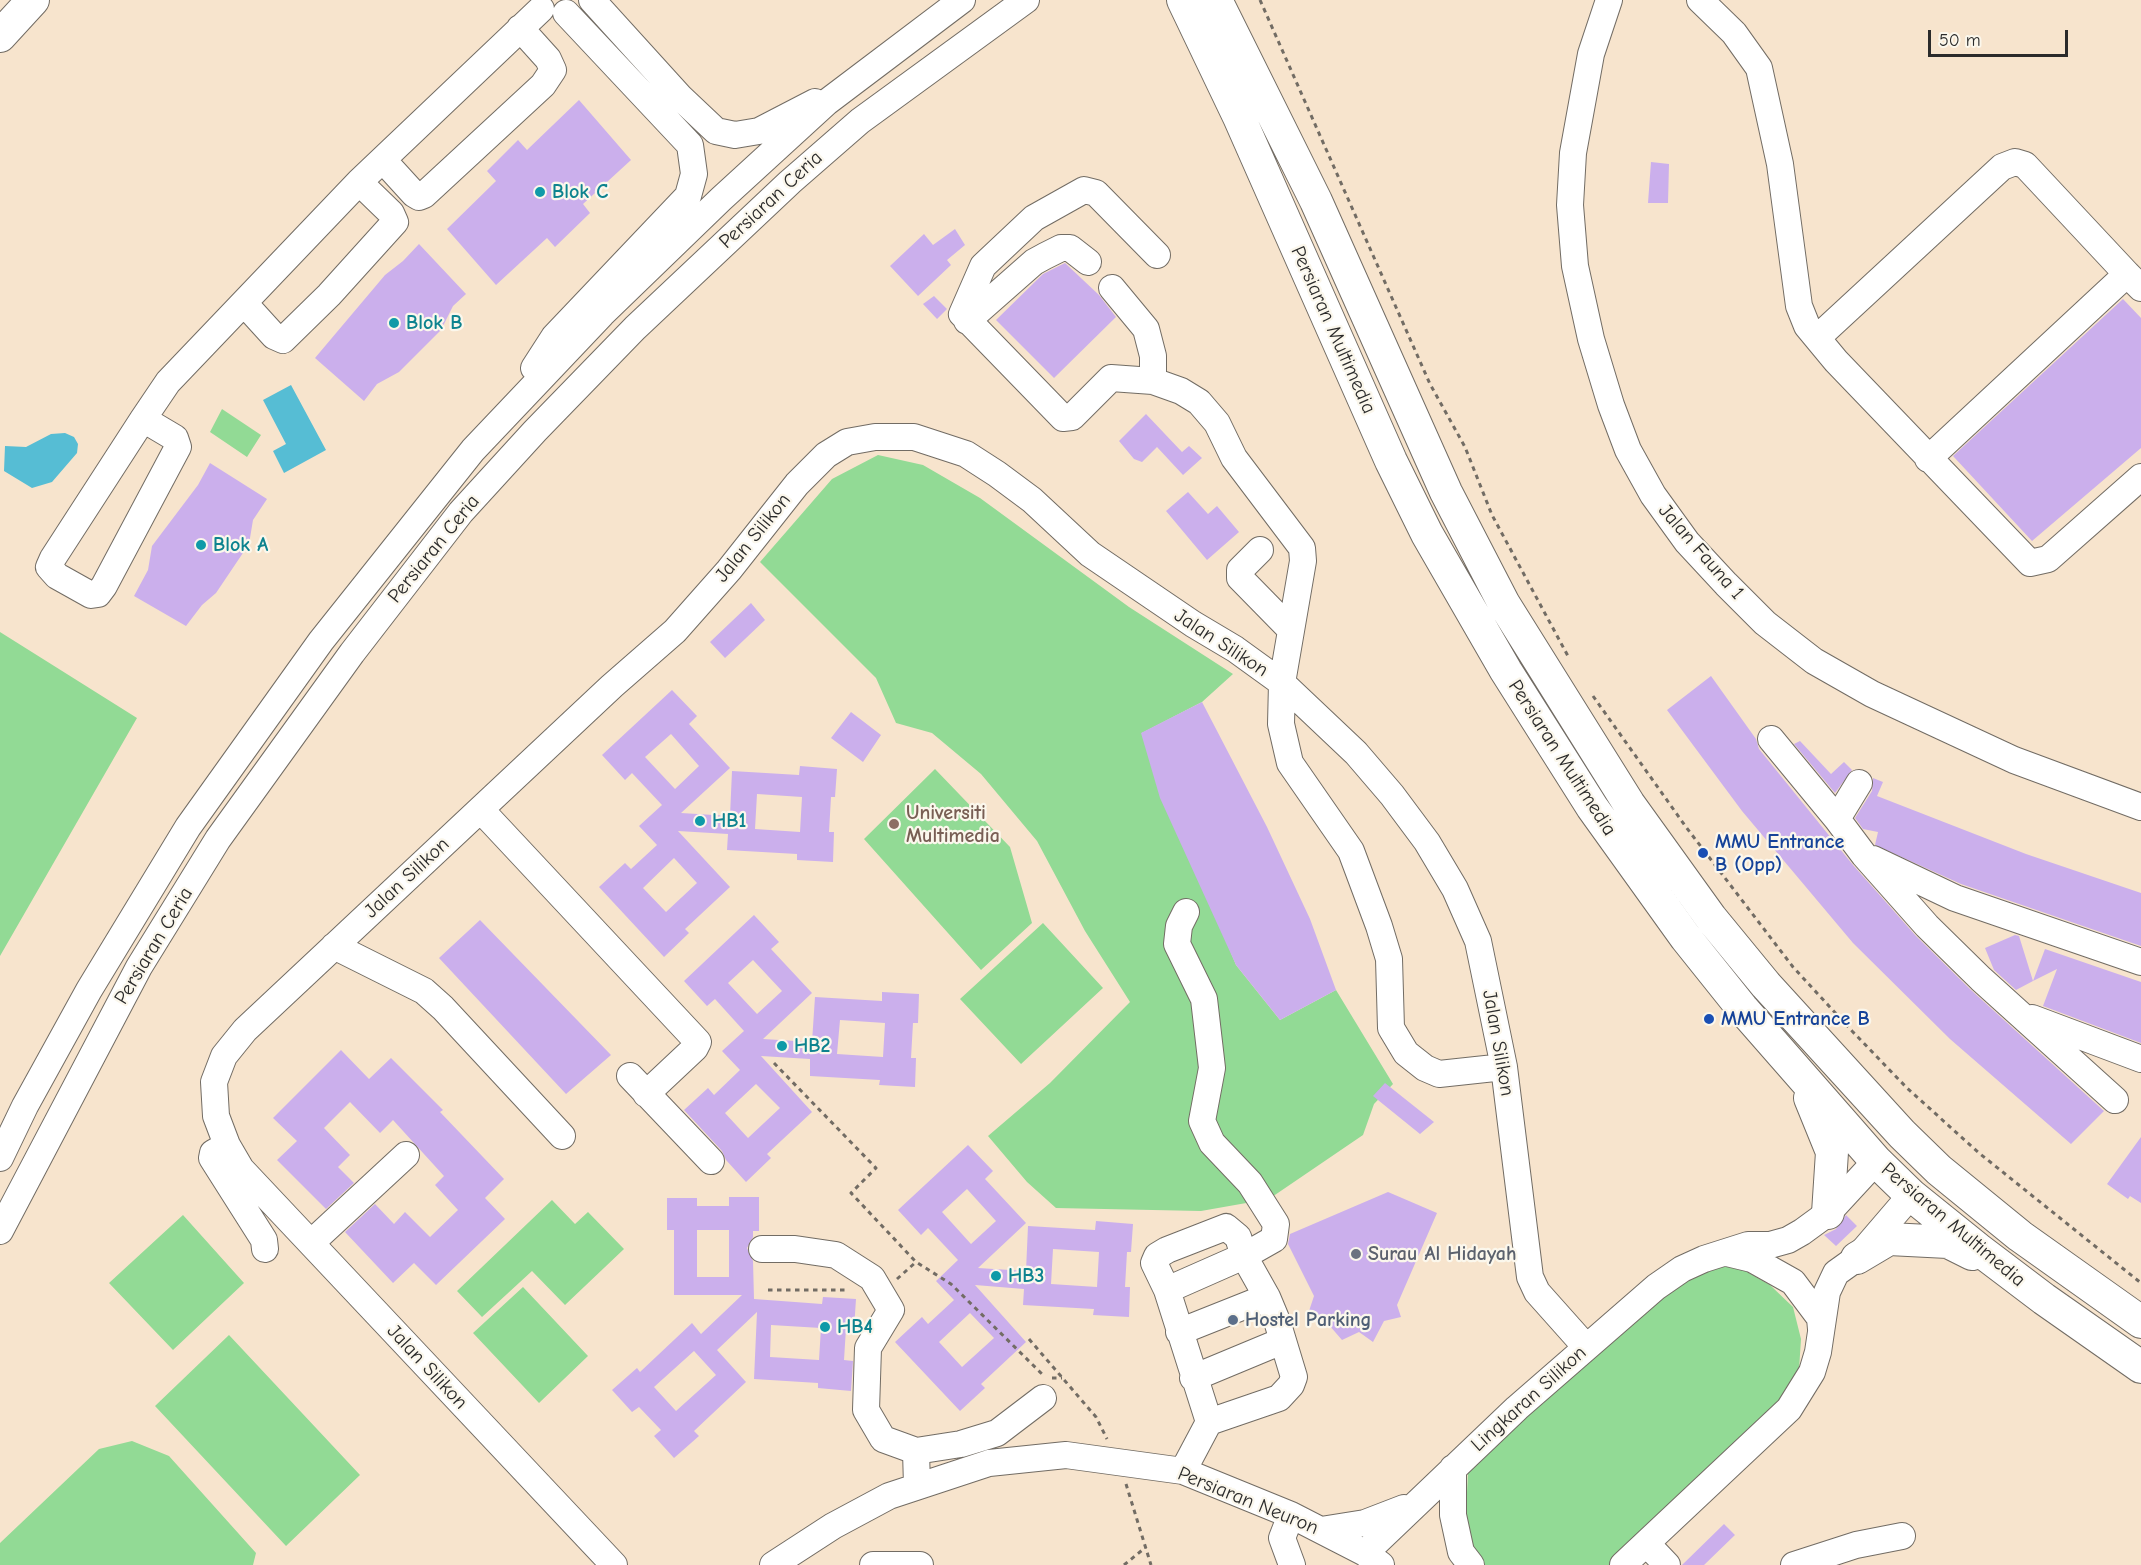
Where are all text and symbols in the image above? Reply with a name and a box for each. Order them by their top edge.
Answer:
scale bar [1931,18,2070,56]
text: 50 m [1939,30,1981,51]
street label: Persiaran Ceria [714,146,828,254]
place label: Blok C [552,180,608,204]
marker: Blok C [533,185,547,199]
street label: Persiaran Multimedia [1285,243,1381,417]
place label: Blok B [406,311,462,335]
marker: Blok B [387,316,401,330]
street label: Jalan Silikon [710,489,796,587]
street label: Persiaran Ceria [383,490,485,608]
street label: Jalan Fauna 1 [1653,499,1749,605]
place label: Blok A [213,533,268,557]
marker: Blok A [194,538,208,552]
street label: Jalan Silikon [1169,604,1273,682]
street label: Persiaran Multimedia [1503,676,1621,840]
place label: Universiti Multimedia [906,801,1000,848]
place label: HB1 [712,809,746,833]
marker: HB1 [693,814,707,828]
marker: Universiti Multimedia [887,817,901,831]
place label: MMU Entrance B (Opp) [1715,830,1844,877]
street label: Jalan Silikon [360,833,454,923]
marker: MMU Entrance B (Opp) [1696,846,1710,860]
street label: Persiaran Ceria [110,883,198,1009]
street label: Jalan Silikon [1477,988,1519,1098]
place label: MMU Entrance B [1721,1007,1870,1031]
marker: MMU Entrance B [1702,1012,1716,1026]
place label: HB2 [794,1034,830,1058]
marker: HB2 [775,1039,789,1053]
street label: Persiaran Multimedia [1876,1158,2030,1292]
place label: Surau Al Hidayah [1368,1242,1517,1266]
marker: Surau Al Hidayah [1349,1247,1363,1261]
place label: HB3 [1008,1264,1044,1288]
marker: HB3 [989,1269,1003,1283]
place label: Hostel Parking [1245,1308,1372,1332]
marker: Hostel Parking [1226,1313,1240,1327]
place label: HB4 [837,1315,873,1339]
street label: Jalan Silikon [382,1320,472,1414]
marker: HB4 [818,1320,832,1334]
street label: Lingkaran Silikon [1466,1341,1592,1457]
street label: Persiaran Neuron [1174,1462,1322,1540]

